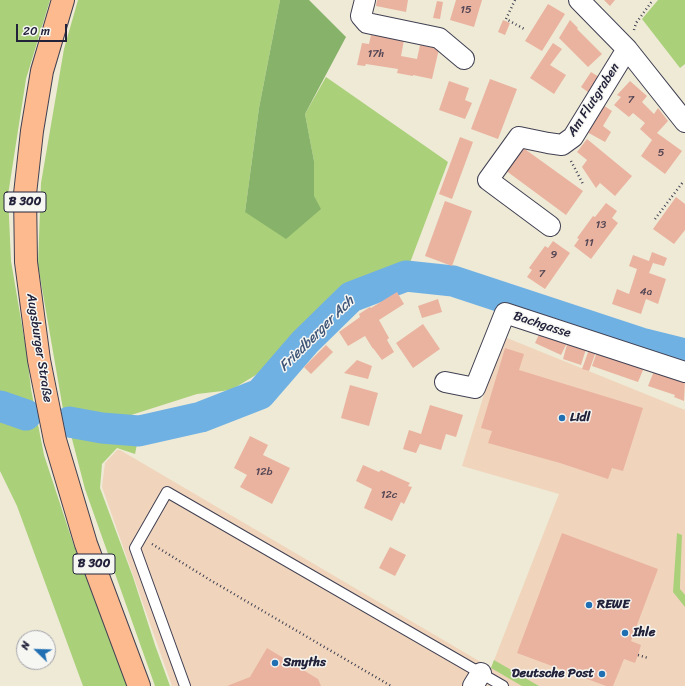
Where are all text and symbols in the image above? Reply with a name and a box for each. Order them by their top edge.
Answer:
house number: 15 [460,3,472,17]
scale bar [18,16,69,42]
text: 20 m [23,20,50,42]
house number: 17h [368,47,384,61]
street label: Am Flutgraben [565,61,623,139]
house number: 7 [628,93,634,107]
house number: 5 [658,146,664,160]
road number: B 300 [4,192,46,212]
house number: 13 [596,218,606,232]
house number: 11 [584,236,594,250]
house number: 9 [551,248,557,262]
house number: 7 [539,267,545,281]
house number: 4a [640,285,652,299]
street label: Augsburger Straße [23,292,55,404]
water label: Friedberger Ach [276,293,358,375]
street label: Bachgasse [511,308,573,342]
place label: Lidl [570,410,590,426]
marker: Lidl [557,413,567,423]
house number: 12b [255,465,273,479]
house number: 12c [381,488,397,502]
road number: B 300 [73,554,115,574]
place label: REWE [597,597,630,613]
marker: REWE [584,600,594,610]
place label: Ihle [633,625,655,641]
marker: Ihle [620,628,630,638]
north arrow [16,630,56,670]
text: N [15,638,36,653]
place label: Smyths [283,655,326,671]
marker: Smyths [270,658,280,668]
place label: Deutsche Post [512,666,594,682]
marker: Deutsche Post [597,669,607,679]

